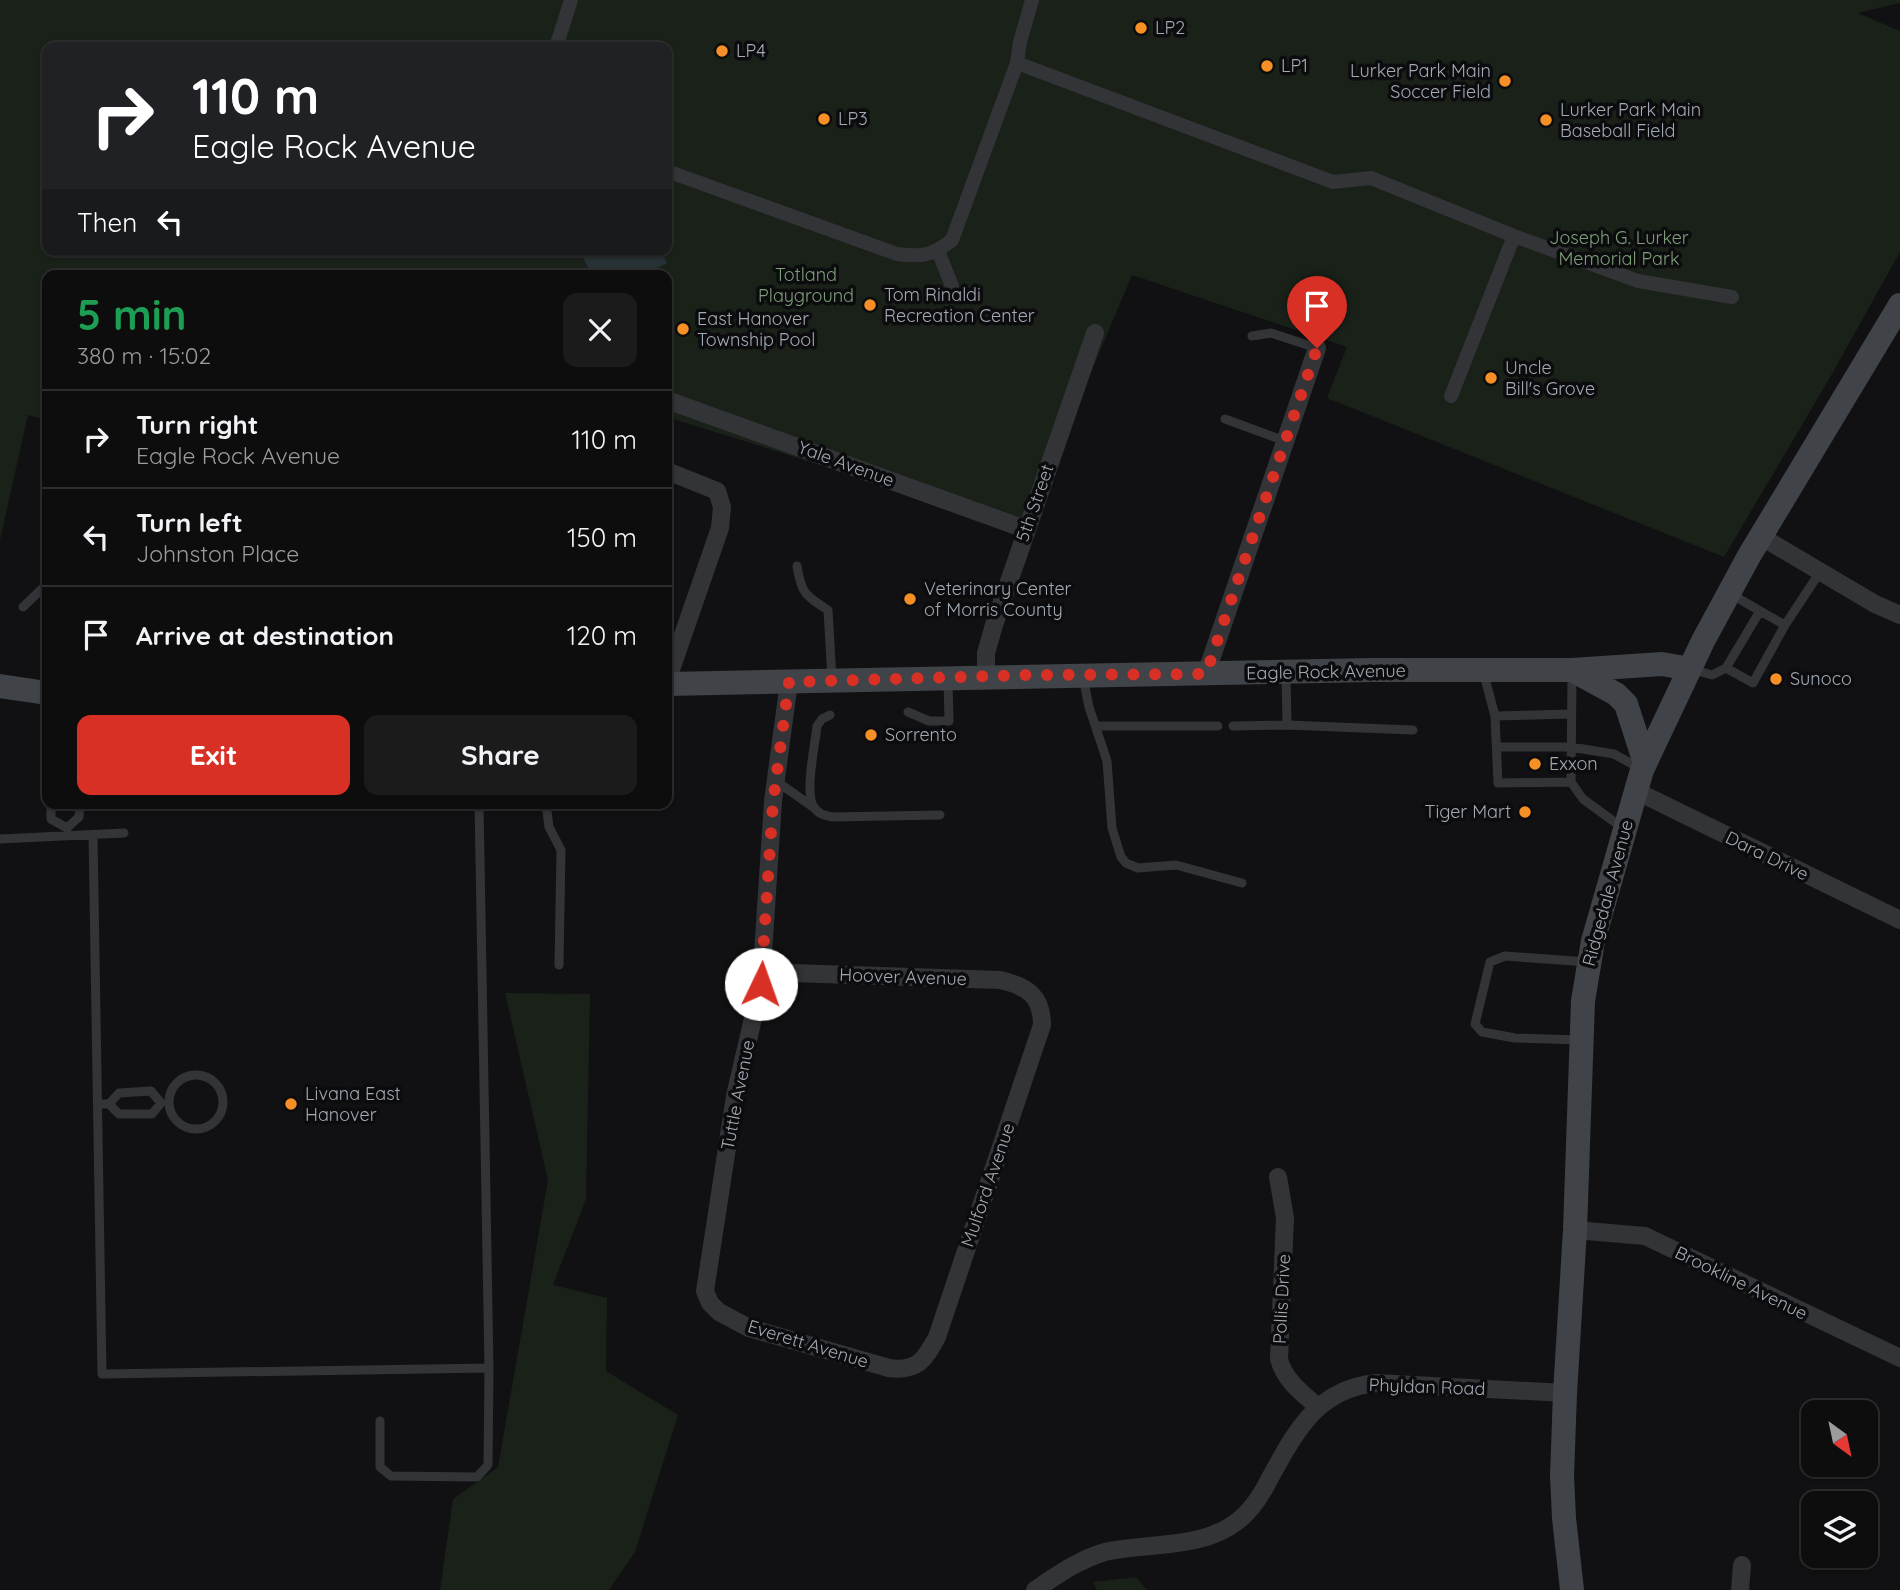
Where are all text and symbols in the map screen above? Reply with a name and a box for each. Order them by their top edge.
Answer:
place label: LP2 [1155,16,1185,39]
marker: LP2 [1133,20,1149,36]
place label: LP4 [736,39,766,62]
marker: LP4 [714,43,730,59]
place label: LP1 [1281,54,1308,77]
marker: LP1 [1259,58,1275,74]
place label: Lurker Park Main Soccer Field [1350,59,1491,103]
text: 110 m [192,65,319,126]
icon: right [77,70,168,161]
marker: Lurker Park Main Soccer Field [1497,73,1513,89]
place label: Lurker Park Main Baseball Field [1560,98,1701,142]
place label: LP3 [838,107,868,130]
marker: LP3 [816,111,832,127]
marker: Lurker Park Main Baseball Field [1538,112,1554,128]
text: Eagle Rock Avenue [192,126,476,166]
icon: left [151,203,189,241]
text: Then [77,206,137,239]
park label: Joseph G. Lurker Memorial Park [1549,226,1689,270]
park label: Totland Playground [758,263,854,307]
pin [1287,276,1347,348]
place label: Tom Rinaldi Recreation Center [884,283,1035,327]
icon: arrive [1298,287,1336,325]
text: 5 min [77,288,187,341]
button: close [563,293,637,367]
marker: Tom Rinaldi Recreation Center [862,297,878,313]
place label: East Hanover Township Pool [697,307,815,351]
marker: East Hanover Township Pool [675,321,691,337]
text: 380 m · 15:02 [77,341,211,370]
place label: Uncle Bill's Grove [1505,356,1595,400]
marker: Uncle Bill's Grove [1483,370,1499,386]
text: Turn right [136,408,258,441]
icon: right [77,420,115,458]
text: 110 m [571,423,637,456]
street label: Yale Avenue [795,435,898,492]
text: Eagle Rock Avenue [136,441,340,470]
street label: 5th Street [1011,461,1058,545]
text: Turn left [136,506,243,539]
icon: left [77,518,115,556]
text: 150 m [567,521,637,554]
text: Johnston Place [136,539,299,568]
place label: Veterinary Center of Morris County [924,577,1072,621]
marker: Veterinary Center of Morris County [902,591,918,607]
icon: arrive [77,616,115,654]
text: Arrive at destination [136,619,394,652]
text: 120 m [567,619,637,652]
street label: Eagle Rock Avenue [1246,659,1406,684]
place label: Sunoco [1790,667,1852,690]
marker: Sunoco [1768,671,1784,687]
button: Exit [77,715,350,795]
button: Share [364,715,637,795]
place label: Sorrento [885,723,957,746]
marker: Sorrento [863,727,879,743]
place label: Exxon [1549,752,1598,775]
marker: Exxon [1527,756,1543,772]
place label: Tiger Mart [1425,800,1511,823]
marker: Tiger Mart [1517,804,1533,820]
street label: Ridgedale Avenue [1577,817,1638,968]
street label: Dara Drive [1722,826,1813,886]
position arrow [724,947,798,1021]
street label: Hoover Avenue [839,963,967,990]
street label: Tuttle Avenue [716,1038,759,1152]
place label: Livana East Hanover [305,1082,401,1126]
marker: Livana East Hanover [283,1096,299,1112]
street label: Mulford Avenue [956,1120,1020,1250]
street label: Brookline Avenue [1671,1241,1811,1325]
street label: Pollis Drive [1268,1253,1295,1345]
street label: Everett Avenue [745,1314,871,1373]
street label: Phyldan Road [1368,1373,1486,1400]
north arrow [1801,1400,1878,1477]
map controls [1801,1400,1878,1568]
button: layers [1801,1491,1878,1568]

